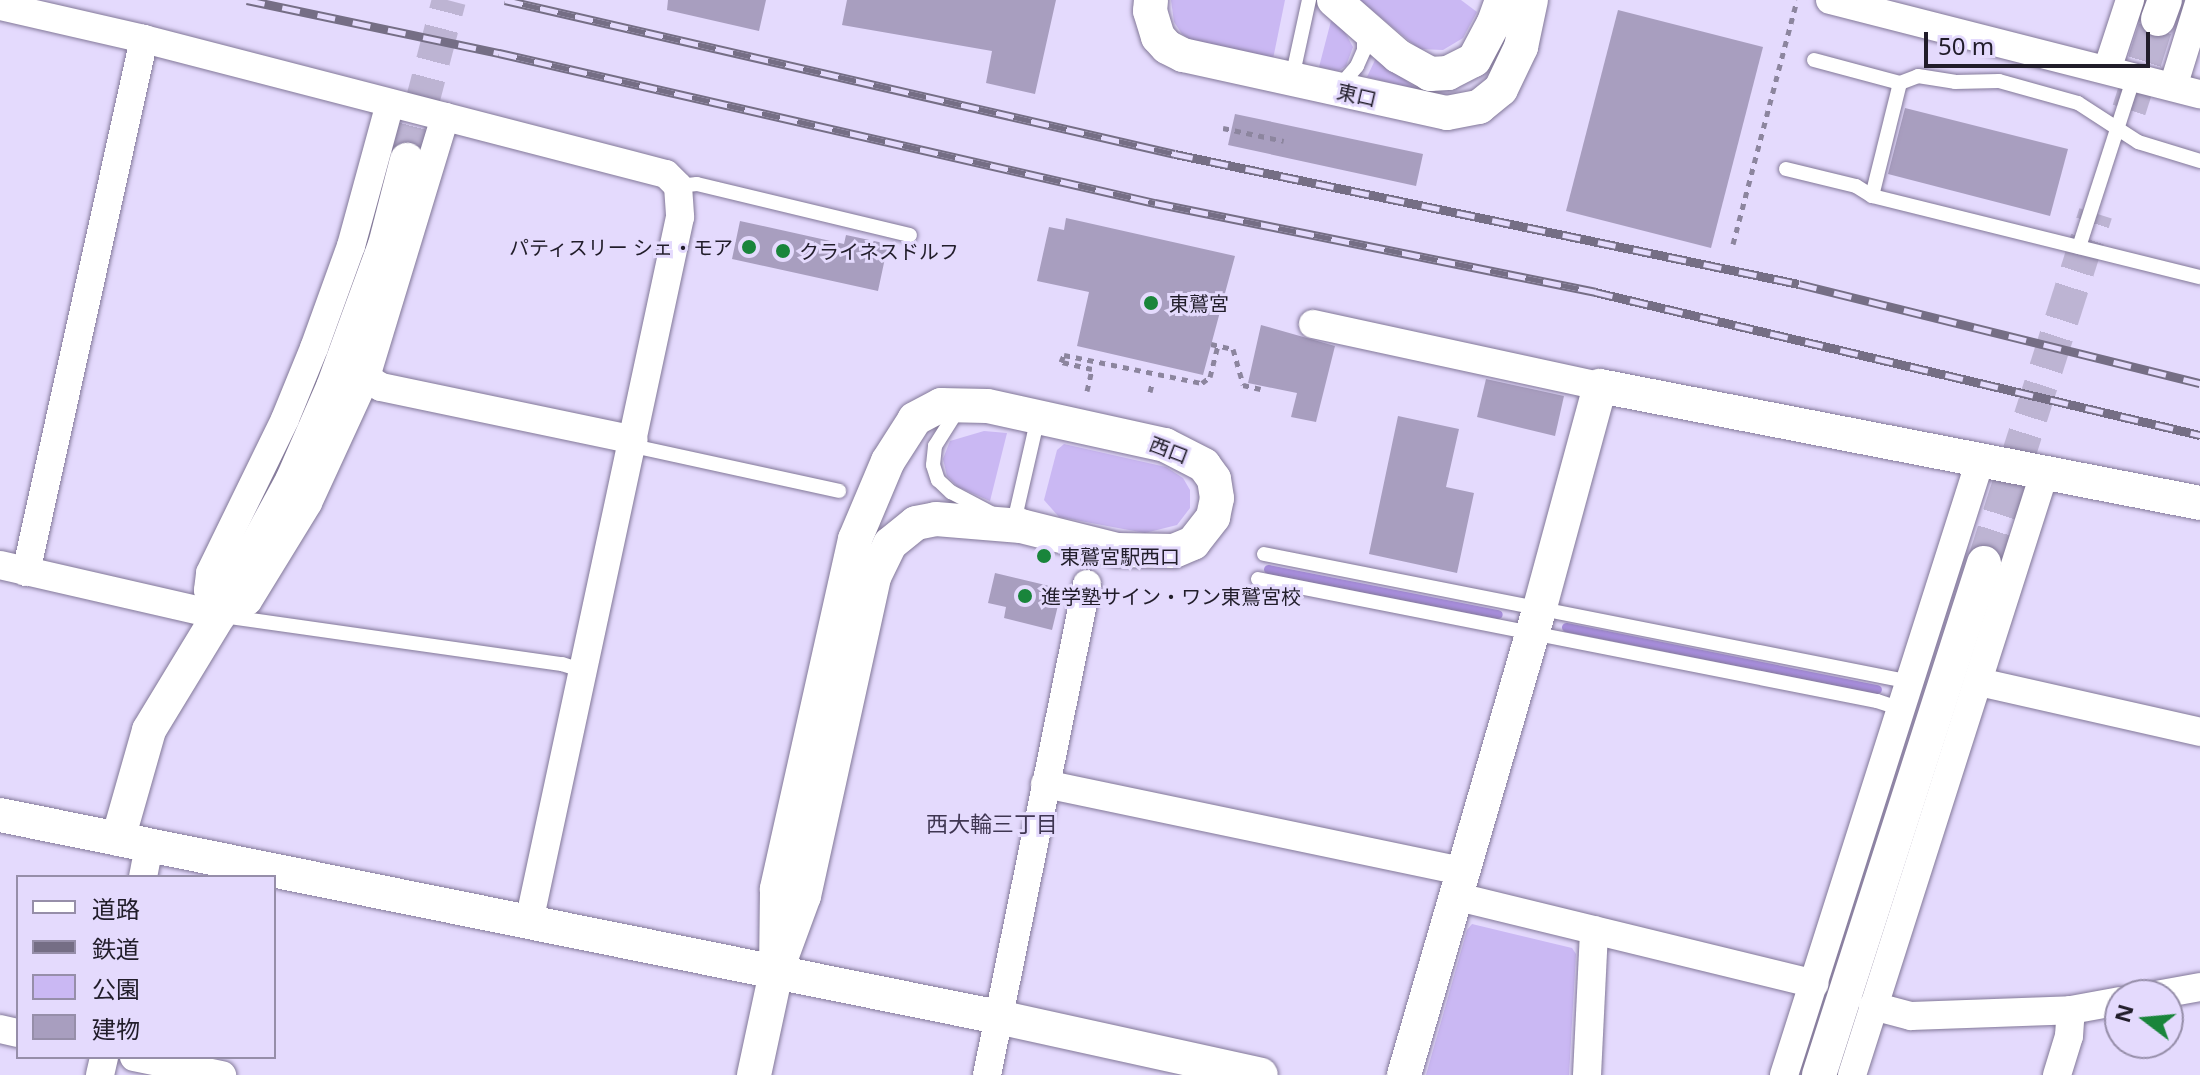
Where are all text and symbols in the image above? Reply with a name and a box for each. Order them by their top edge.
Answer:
scale bar [1928,16,2154,66]
text: 50 m [1938,29,1994,62]
street label: 東口 [1335,79,1379,111]
place label: パティスリー シェ・モア [508,235,733,259]
marker: パティスリー シェ・モア [740,238,758,256]
place label: クライネスドルフ [799,239,959,263]
marker: クライネスドルフ [774,242,792,260]
place label: 東鷲宮 [1169,291,1229,315]
marker: 東鷲宮 [1140,292,1162,314]
street label: 西口 [1146,432,1192,468]
place label: 東鷲宮駅西口 [1060,544,1180,568]
marker: 東鷲宮駅西口 [1035,547,1053,565]
place label: 進学塾サイン・ワン東鷲宮校 [1041,584,1301,608]
marker: 進学塾サイン・ワン東鷲宮校 [1016,587,1034,605]
district label: 西大輪三丁目 [926,811,1058,837]
legend [16,875,276,1059]
text: 道路 [92,892,140,925]
text: 鉄道 [92,932,140,965]
text: 公園 [92,972,140,1005]
north arrow [2104,979,2184,1059]
text: N [2106,1000,2140,1026]
text: 建物 [92,1012,140,1045]

